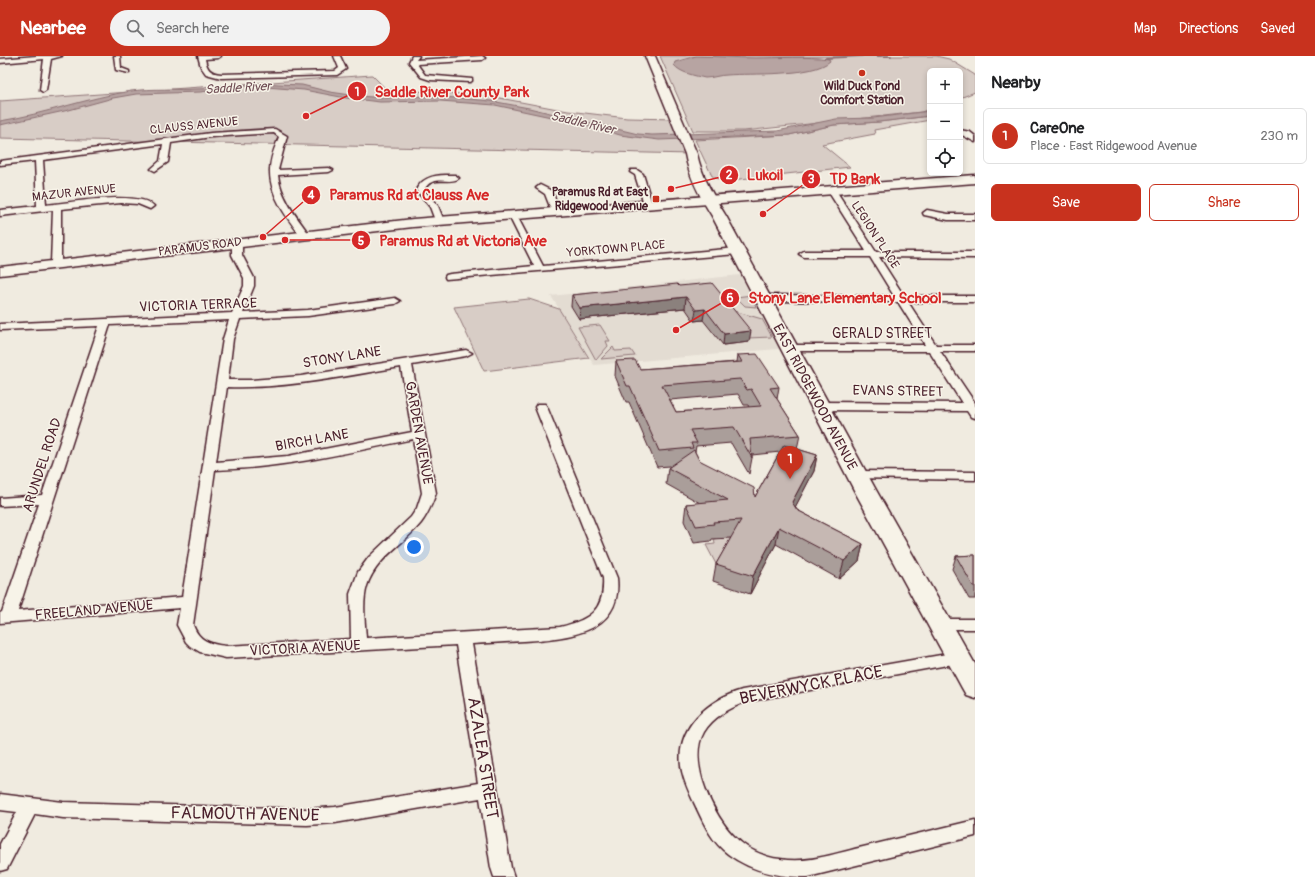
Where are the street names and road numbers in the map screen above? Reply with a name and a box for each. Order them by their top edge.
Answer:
street label: CLAUSS AVENUE [149,114,239,138]
street label: MAZUR AVENUE [31,181,117,205]
street label: LEGION PLACE [848,198,902,272]
street label: PARAMUS ROAD [157,234,243,260]
street label: YORKTOWN PLACE [565,237,666,261]
street label: VICTORIA TERRACE [139,294,257,316]
street label: EAST RIDGEWOOD AVENUE [769,321,861,473]
street label: GERALD STREET [832,325,932,342]
street label: STONY LANE [302,342,382,372]
street label: GARDEN AVENUE [402,380,436,486]
street label: EVANS STREET [852,382,944,400]
street label: ARUNDEL ROAD [19,416,65,514]
street label: BIRCH LANE [274,425,350,455]
street label: FREELAND AVENUE [34,596,154,624]
street label: VICTORIA AVENUE [249,637,361,659]
street label: BEVERWYCK PLACE [738,661,885,709]
street label: AZALEA STREET [463,696,503,820]
street label: FALMOUTH AVENUE [170,802,320,826]

